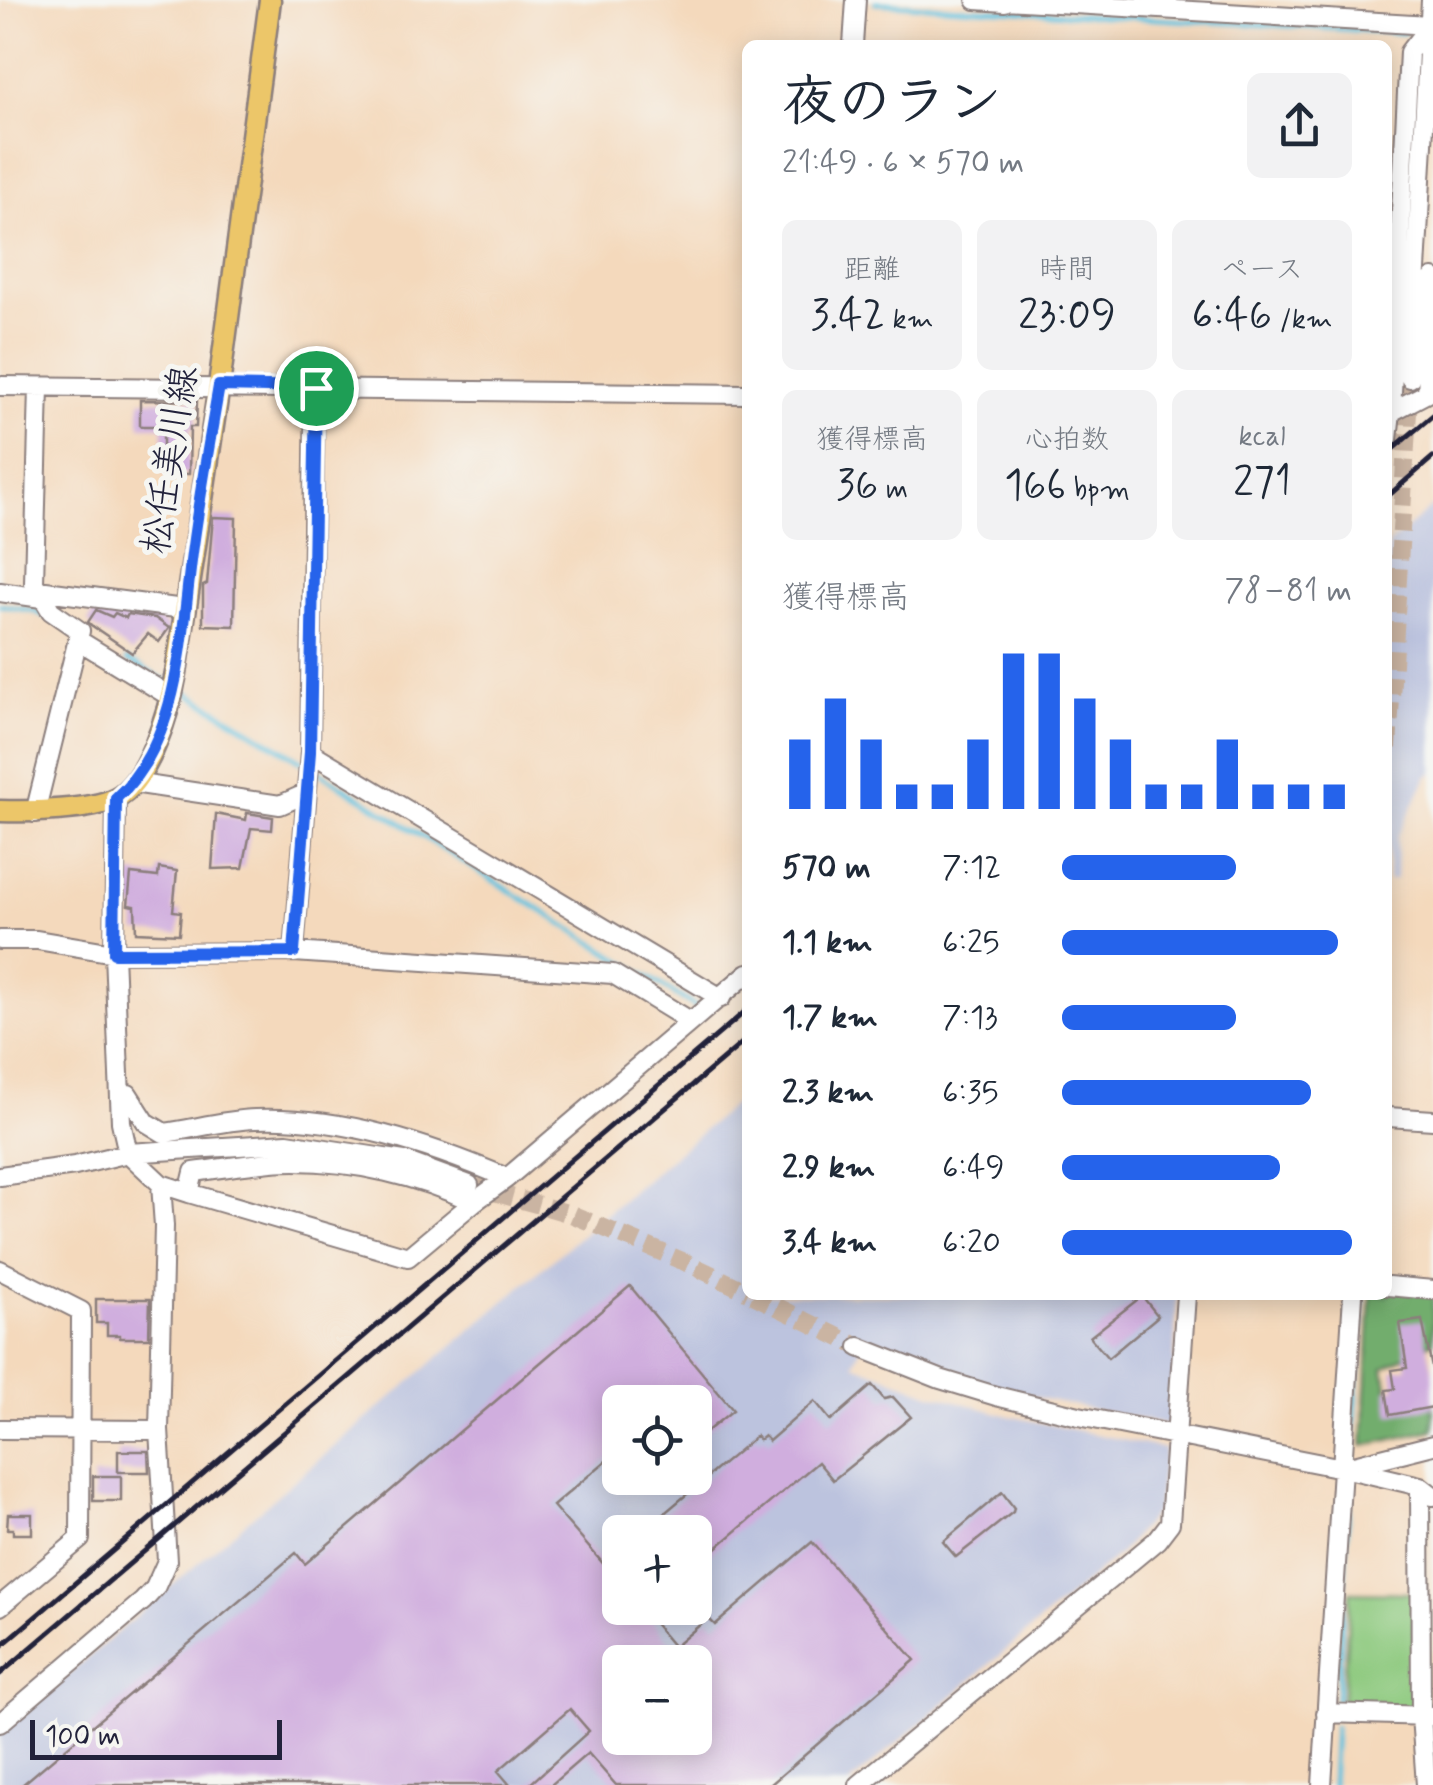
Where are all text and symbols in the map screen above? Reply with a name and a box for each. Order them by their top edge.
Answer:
text: 夜のラン [782,68,1002,140]
button: share [1247,73,1352,178]
text: 21:49 · 6 × 570 m [782,142,1024,184]
text: 距離 [844,252,900,289]
text: 時間 [1039,252,1095,289]
text: ペース [1221,252,1303,289]
text: 3.42 [811,289,885,344]
text: 23:09 [1018,289,1116,344]
text: 6:46 [1191,289,1272,344]
text: km [885,302,933,339]
text: /km [1272,302,1333,339]
pin [274,346,359,431]
icon: arrive [289,361,344,416]
street label: 松任美川線 [132,362,210,558]
text: kcal [1238,419,1286,456]
text: 獲得標高 [816,422,928,459]
text: 心拍数 [1025,422,1109,459]
text: 271 [1233,456,1291,511]
text: 36 [836,459,878,514]
text: 166 [1004,459,1066,514]
text: m [878,472,908,509]
text: bpm [1066,472,1130,509]
text: 78–81 m [1224,570,1352,612]
text: 獲得標高 [782,577,910,619]
text: 570 m [782,847,871,889]
text: 7:12 [942,847,1001,889]
text: 1.1 km [782,922,873,964]
text: 6:25 [942,922,1000,964]
text: 1.7 km [782,997,878,1039]
text: 7:13 [942,997,998,1039]
text: 2.3 km [782,1072,874,1114]
text: 6:35 [942,1072,998,1114]
text: 2.9 km [782,1147,875,1189]
text: 6:49 [942,1147,1005,1189]
text: 3.4 km [782,1222,877,1264]
text: 6:20 [942,1222,1001,1264]
map controls [602,1385,712,1755]
button: locate [602,1385,712,1495]
button: + [602,1515,712,1625]
button: − [602,1645,712,1755]
scale bar [30,1715,282,1760]
text: 100 m [45,1719,120,1756]

